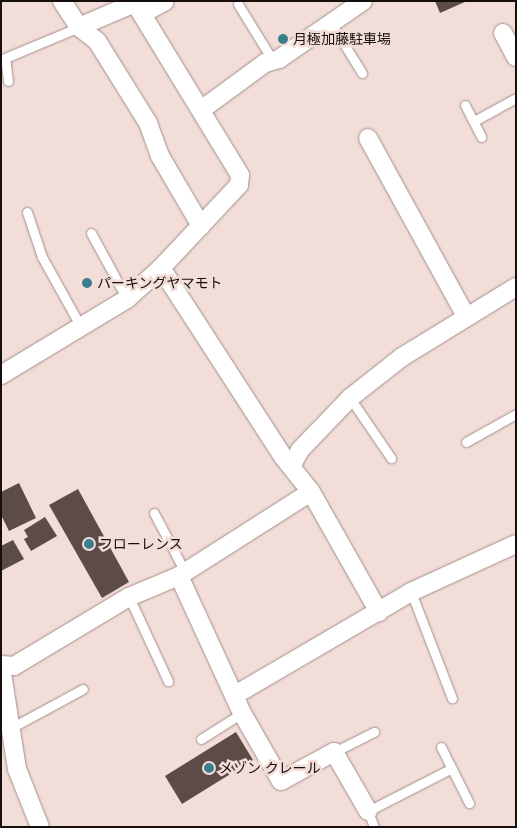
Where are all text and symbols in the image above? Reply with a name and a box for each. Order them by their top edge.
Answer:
place label: 月極加藤駐車場 [293,31,391,47]
marker: 月極加藤駐車場 [277,33,289,45]
place label: パーキングヤマモト [97,275,223,291]
marker: パーキングヤマモト [81,277,93,289]
place label: フローレンス [99,536,183,552]
marker: フローレンス [83,538,95,550]
place label: メゾン クレール [219,760,321,776]
marker: メゾン クレール [203,762,215,774]

